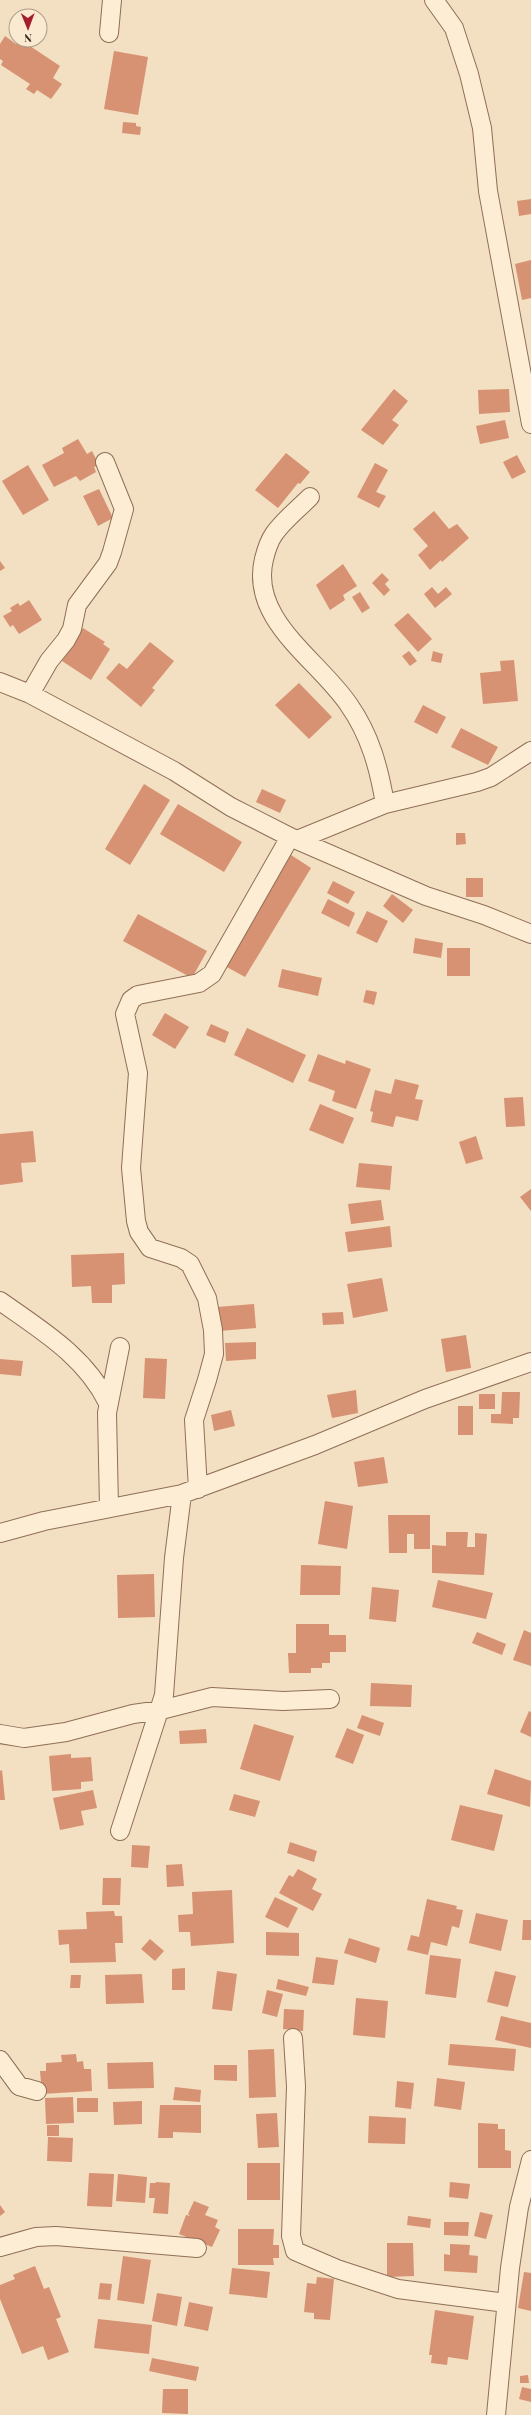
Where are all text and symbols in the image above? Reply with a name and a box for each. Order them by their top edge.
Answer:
north arrow [8,8,48,48]
text: N [24,31,32,46]

